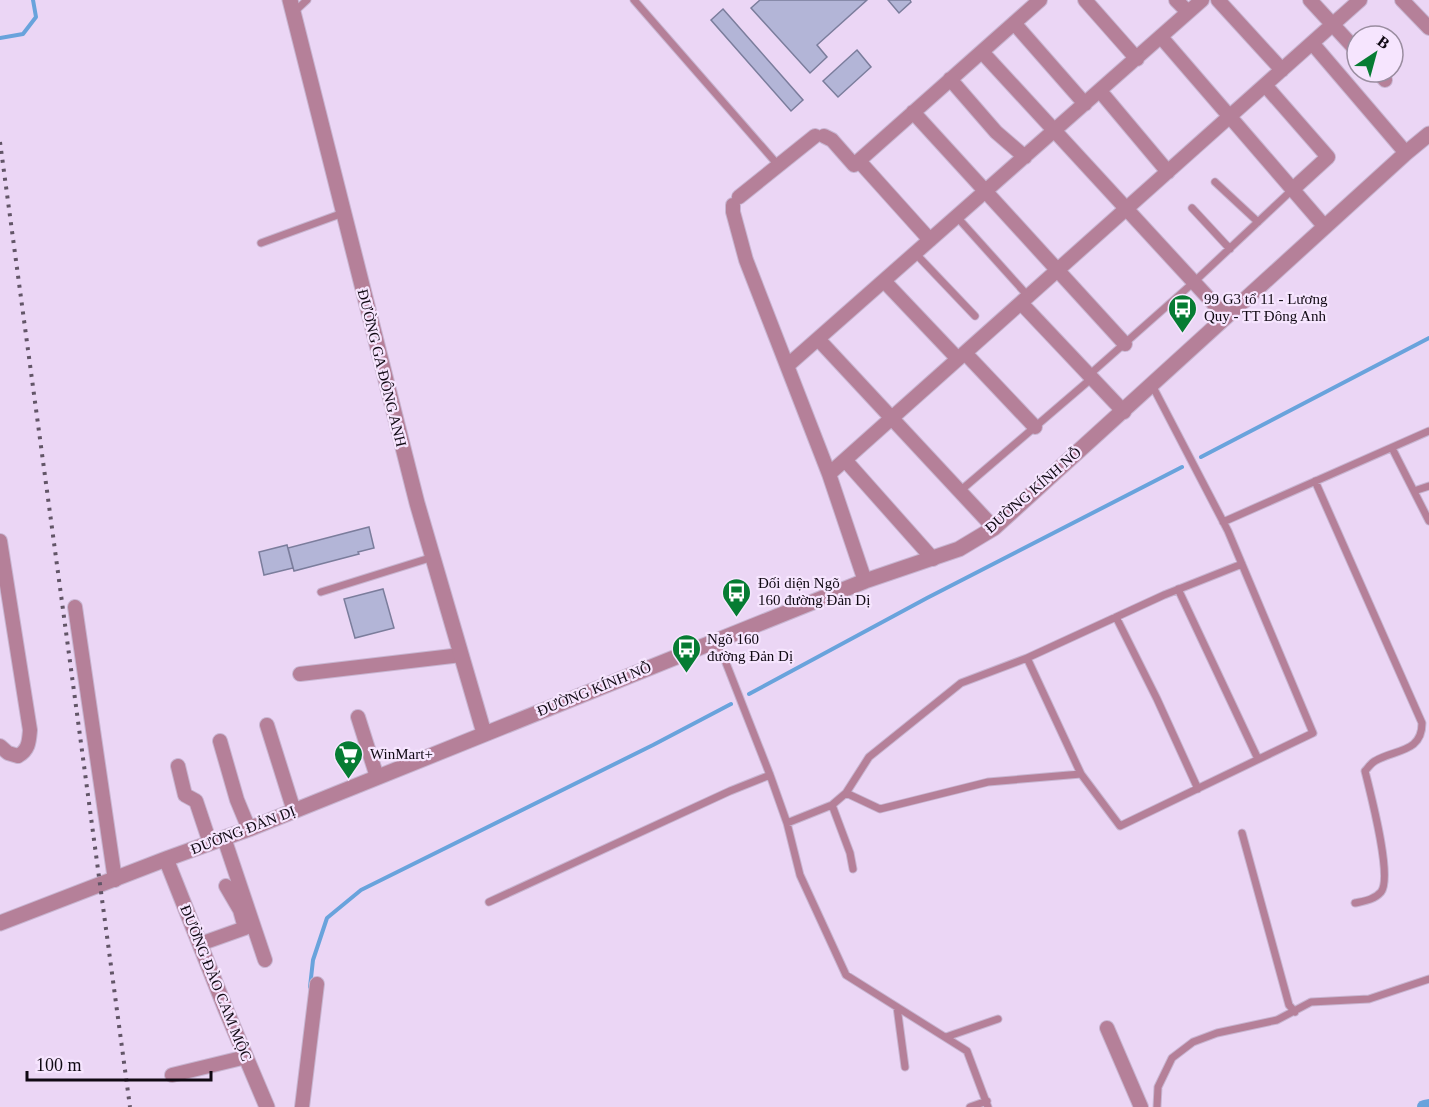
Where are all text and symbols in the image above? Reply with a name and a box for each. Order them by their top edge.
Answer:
north arrow [1345,24,1405,84]
text: B [1374,32,1393,52]
street label: ĐƯỜNG GA ĐÔNG ANH [355,287,409,449]
place label: 99 G3 tổ 11 - Lương Quy - TT Đông Anh [1204,291,1328,324]
bus stop icon: 99 G3 tổ 11 - Lương Quy - TT Đông Anh [1167,292,1199,334]
street label: ĐƯỜNG KÍNH NỖ [981,443,1084,536]
place label: Đối diện Ngõ 160 đường Đản Dị [758,575,870,608]
bus stop icon: Đối diện Ngõ 160 đường Đản Dị [721,576,753,618]
place label: Ngõ 160 đường Đản Dị [707,631,793,664]
bus stop icon: Ngõ 160 đường Đản Dị [670,632,702,674]
street label: ĐƯỜNG KÍNH NỖ [534,658,654,719]
supermarket icon: WinMart+ [333,738,365,780]
place label: WinMart+ [370,746,433,762]
street label: ĐƯỜNG ĐẢN DỊ [188,803,298,857]
street label: ĐƯỜNG ĐÀO CAM MỘC [177,903,255,1063]
scale bar [27,1044,212,1082]
text: 100 m [36,1055,82,1075]

